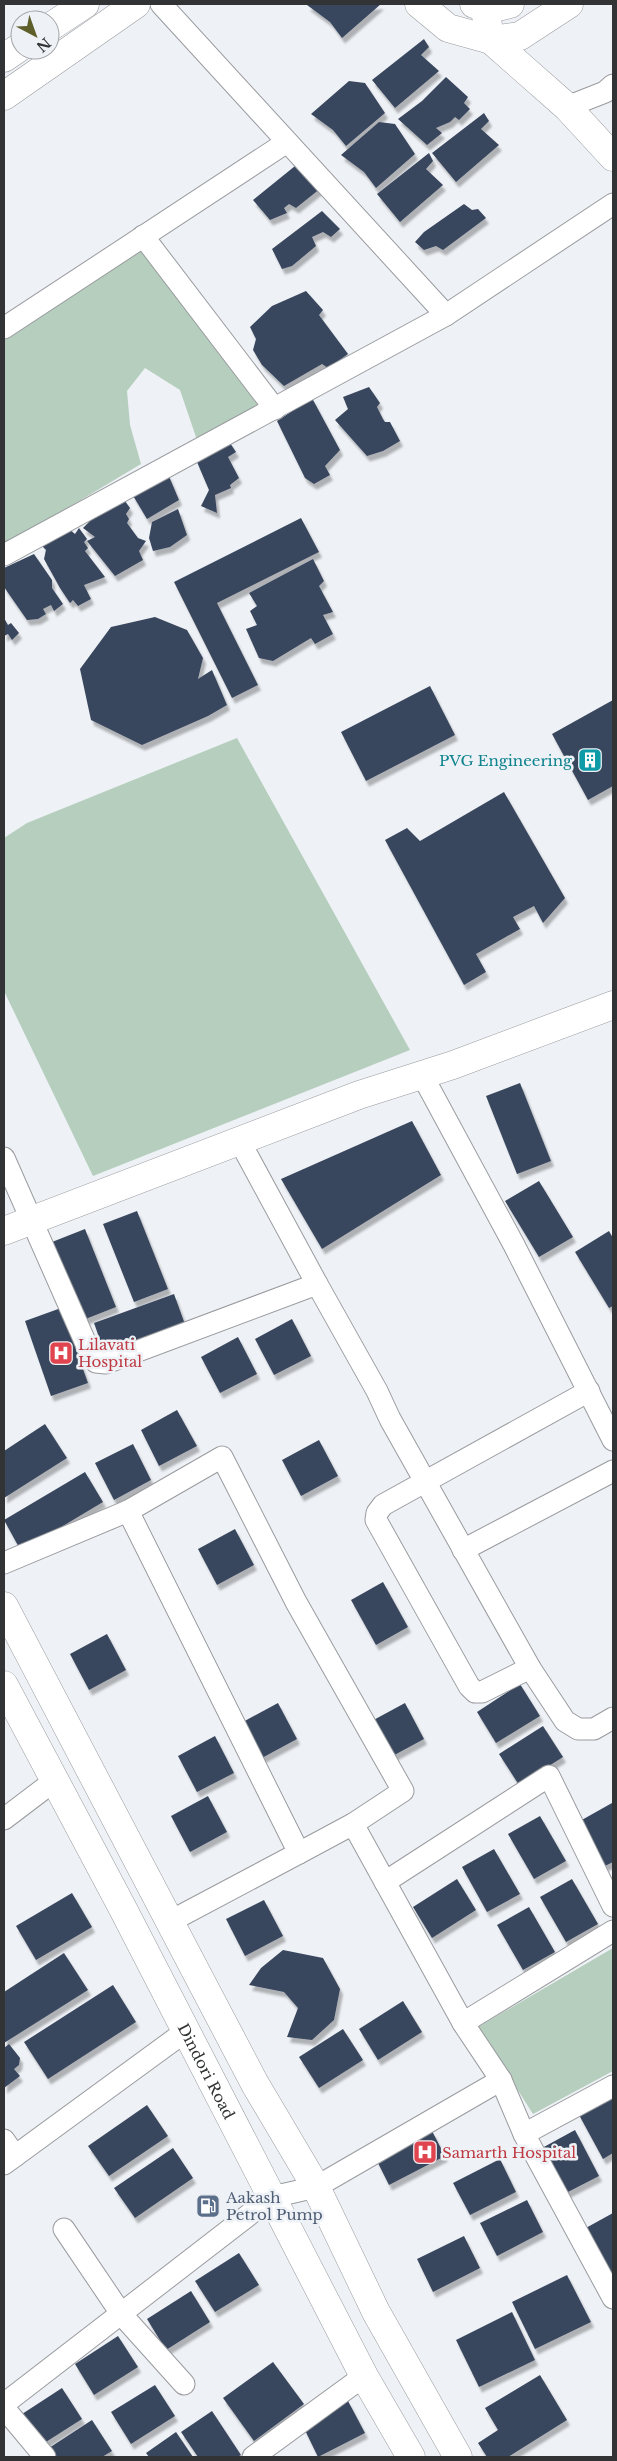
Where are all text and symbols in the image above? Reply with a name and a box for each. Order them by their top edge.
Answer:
north arrow [10,10,60,60]
text: N [33,34,54,56]
building icon: PVG Engineering [577,747,603,773]
place label: PVG Engineering [439,751,573,770]
place label: Lilavati Hospital [78,1335,142,1371]
hospital icon: Lilavati Hospital [48,1340,74,1366]
street label: Dindori Road [174,2020,239,2122]
hospital icon: Samarth Hospital [412,2139,438,2165]
place label: Samarth Hospital [442,2143,576,2162]
place label: Aakash Petrol Pump [225,2188,323,2224]
fuel station icon: Aakash Petrol Pump [195,2193,221,2219]

